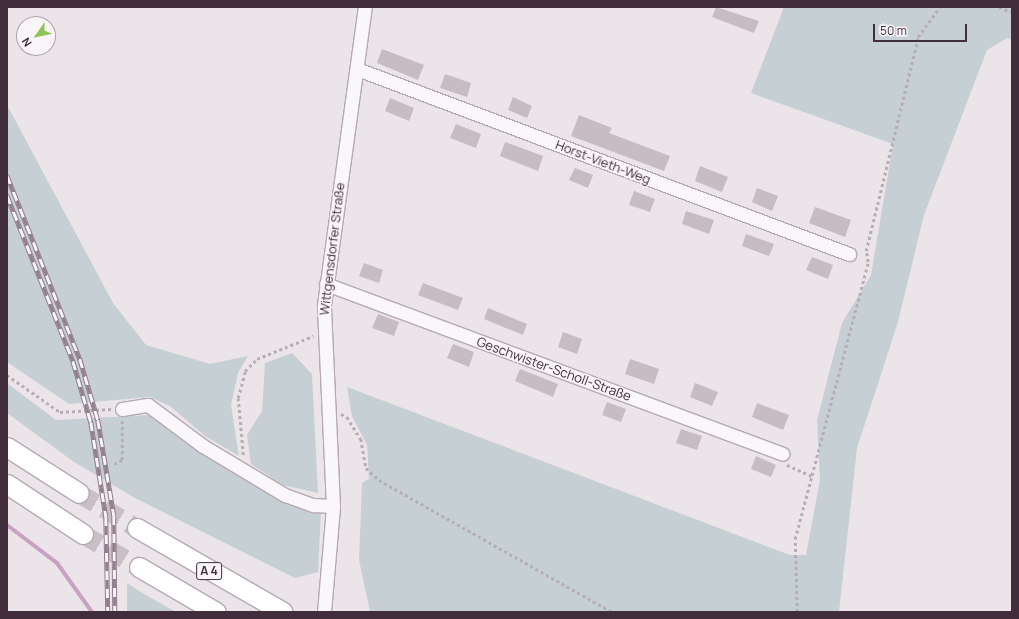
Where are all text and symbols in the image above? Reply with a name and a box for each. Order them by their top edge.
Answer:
north arrow [16,16,56,56]
scale bar [875,16,969,42]
text: 50 m [880,22,907,39]
text: N [18,35,35,50]
street label: Horst-Vieth-Weg [553,137,653,187]
street label: Wittgensdorfer Straße [316,182,348,316]
street label: Geschwister-Scholl-Straße [475,334,633,404]
road number: A 4 [196,561,222,581]

